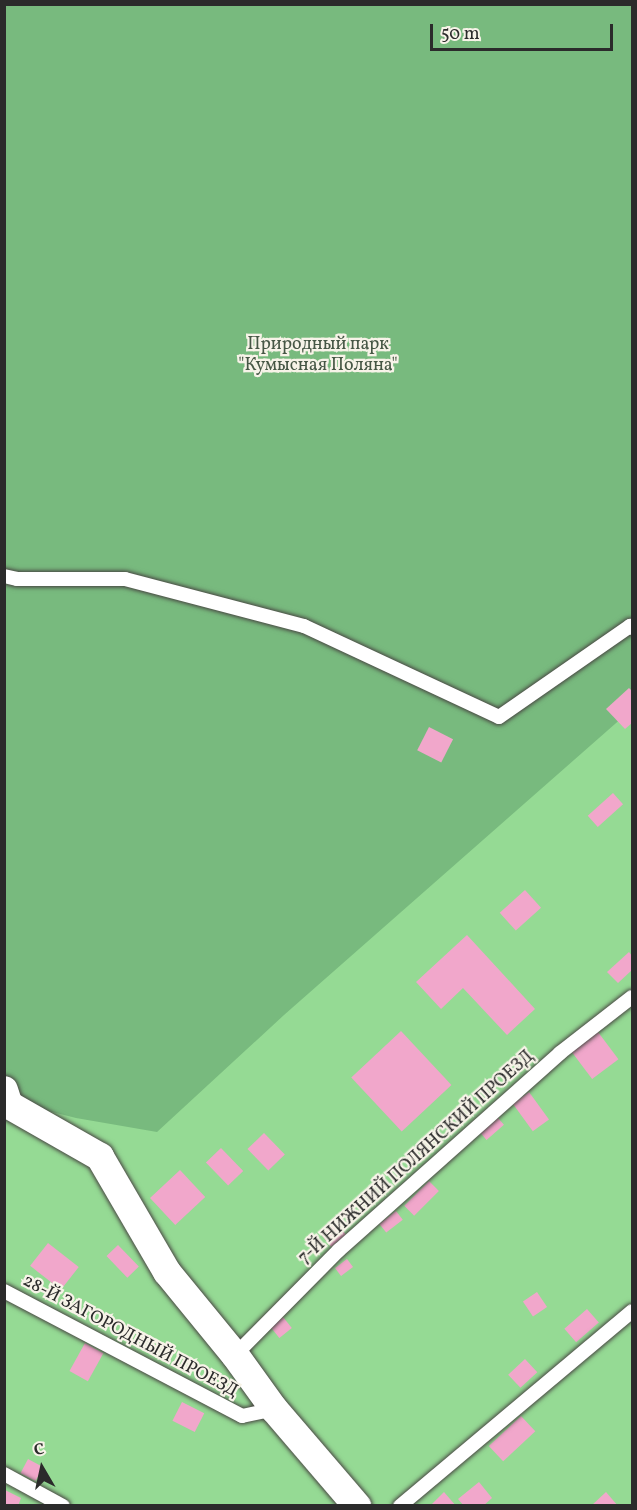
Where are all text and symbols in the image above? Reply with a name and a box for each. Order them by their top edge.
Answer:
scale bar [433,12,616,50]
text: 50 m [441,22,480,47]
park label: Природный парк "Кумысная Поляна" [238,335,398,378]
street label: 7-Й НИЖНИЙ ПОЛЯНСКИЙ ПРОЕЗД [295,1046,539,1270]
street label: 28-Й ЗАГОРОДНЫЙ ПРОЕЗД [18,1271,242,1403]
north arrow [12,1438,72,1498]
text: С [32,1439,46,1462]

